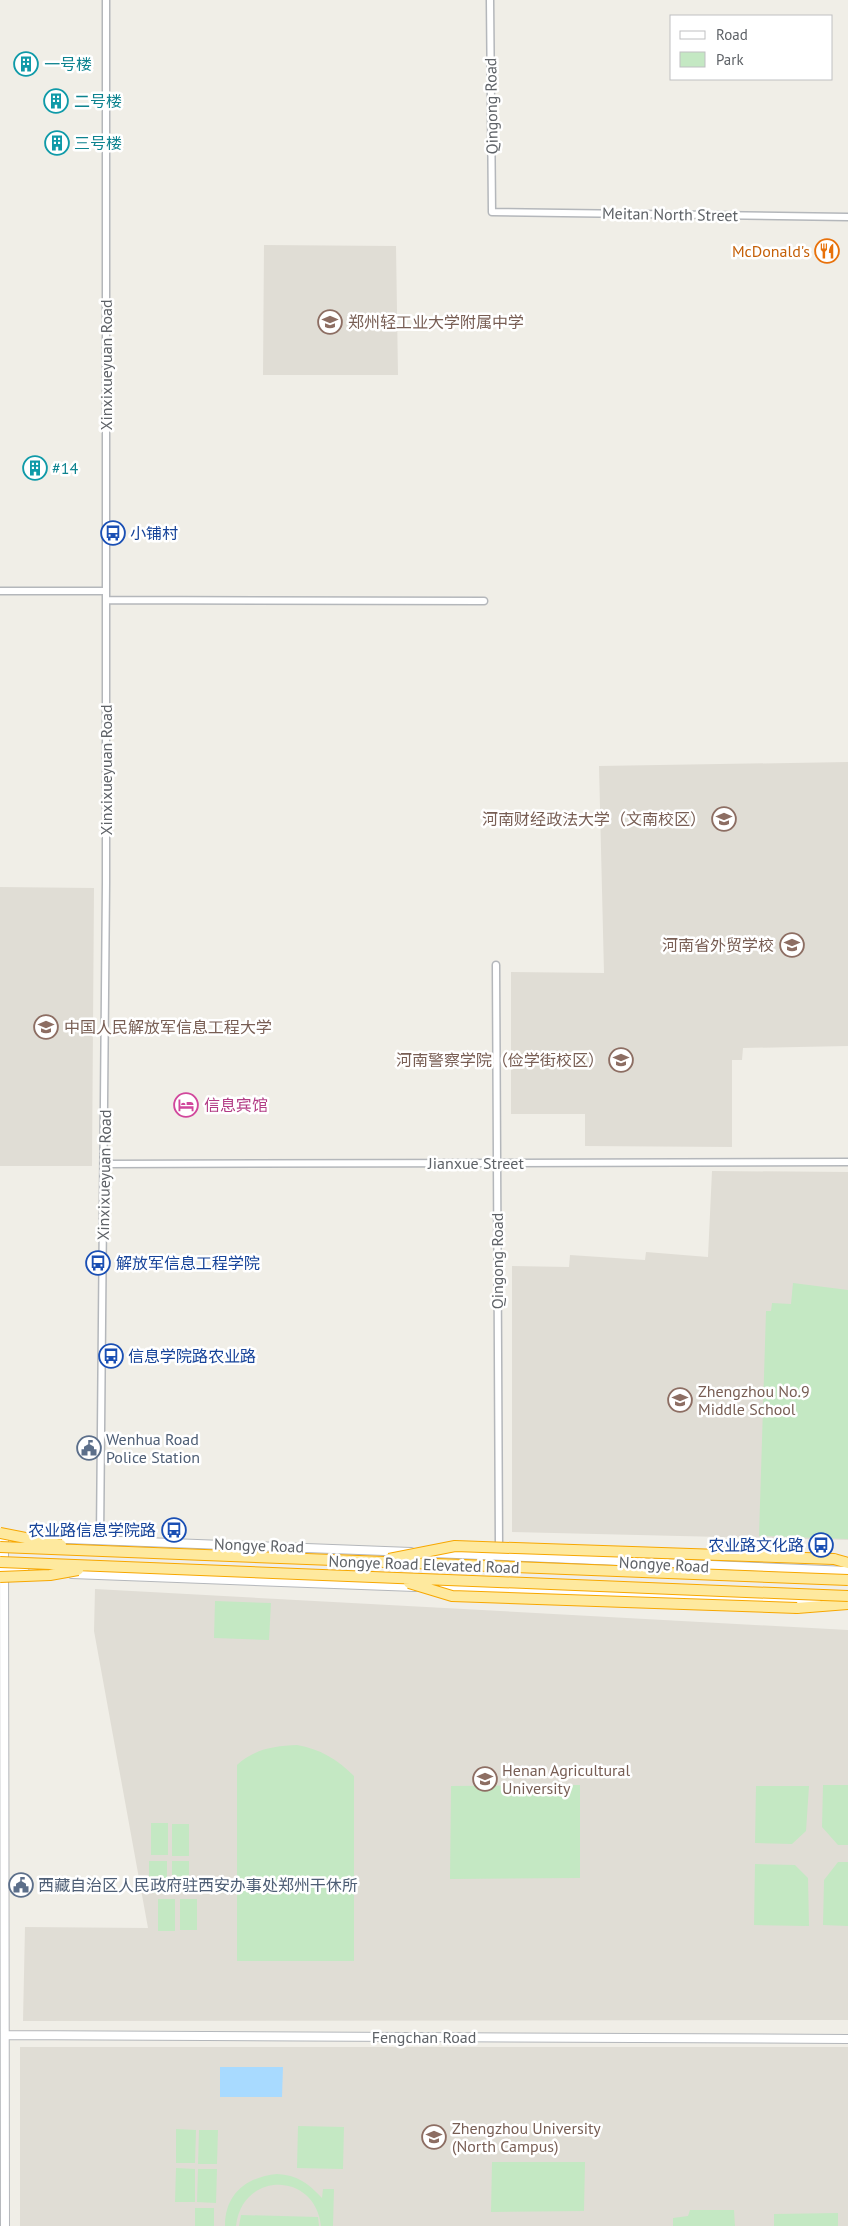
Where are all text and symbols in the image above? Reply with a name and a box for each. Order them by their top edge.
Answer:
legend [670,15,833,80]
text: Road [716,25,748,44]
text: Park [716,50,744,69]
building icon: 一号楼 [13,51,39,77]
place label: 一号楼 [44,54,92,74]
street label: Qingong Road [480,58,502,154]
building icon: 二号楼 [43,88,69,114]
place label: 二号楼 [74,91,122,111]
building icon: 三号楼 [44,130,70,156]
place label: 三号楼 [74,133,122,153]
street label: Meitan North Street [602,203,739,225]
restaurant icon: McDonald's [814,238,840,264]
place label: McDonald's [732,241,810,261]
street label: Xinxixueyuan Road [96,299,116,431]
school or university icon: 郑州轻工业大学附属中学 [317,309,343,335]
place label: 郑州轻工业大学附属中学 [348,312,524,332]
building icon: #14 [22,455,48,481]
place label: #14 [52,458,78,478]
bus stop icon: 小铺村 [100,520,126,546]
place label: 小铺村 [130,523,178,543]
street label: Xinxixueyuan Road [96,704,116,836]
school or university icon: 河南财经政法大学（文南校区） [711,806,737,832]
place label: 河南财经政法大学（文南校区） [482,809,706,829]
school or university icon: 河南省外贸学校 [779,932,805,958]
place label: 河南省外贸学校 [662,935,774,955]
school or university icon: 中国人民解放军信息工程大学 [33,1014,59,1040]
place label: 中国人民解放军信息工程大学 [64,1017,272,1037]
school or university icon: 河南警察学院（俭学街校区） [608,1047,634,1073]
place label: 河南警察学院（俭学街校区） [396,1050,604,1070]
hotel icon: 信息宾馆 [173,1092,199,1118]
place label: 信息宾馆 [204,1095,268,1115]
street label: Xinxixueyuan Road [93,1109,115,1241]
street label: Jianxue Street [427,1153,524,1173]
street label: Qingong Road [487,1213,507,1309]
bus stop icon: 解放军信息工程学院 [85,1250,111,1276]
place label: 解放军信息工程学院 [116,1253,260,1273]
bus stop icon: 信息学院路农业路 [98,1343,124,1369]
place label: 信息学院路农业路 [128,1346,256,1366]
place label: Zhengzhou No.9 Middle School [698,1381,810,1419]
school or university icon: Zhengzhou No.9 Middle School [667,1387,693,1413]
place label: Wenhua Road Police Station [106,1429,200,1467]
public building icon: Wenhua Road Police Station [76,1435,102,1461]
bus stop icon: 农业路信息学院路 [161,1517,187,1543]
place label: 农业路信息学院路 [28,1520,156,1540]
bus stop icon: 农业路文化路 [808,1532,834,1558]
street label: Nongye Road [214,1533,304,1557]
place label: 农业路文化路 [708,1535,804,1555]
street label: Nongye Road Elevated Road [328,1551,520,1577]
street label: Nongye Road [618,1552,710,1576]
place label: Henan Agricultural University [502,1760,630,1798]
school or university icon: Henan Agricultural University [472,1766,498,1792]
public building icon: 西藏自治区人民政府驻西安办事处郑州干休所 [8,1872,34,1898]
place label: 西藏自治区人民政府驻西安办事处郑州干休所 [38,1875,358,1895]
street label: Fengchan Road [372,2027,476,2047]
place label: Zhengzhou University (North Campus) [452,2118,601,2156]
school or university icon: Zhengzhou University (North Campus) [421,2124,447,2150]

